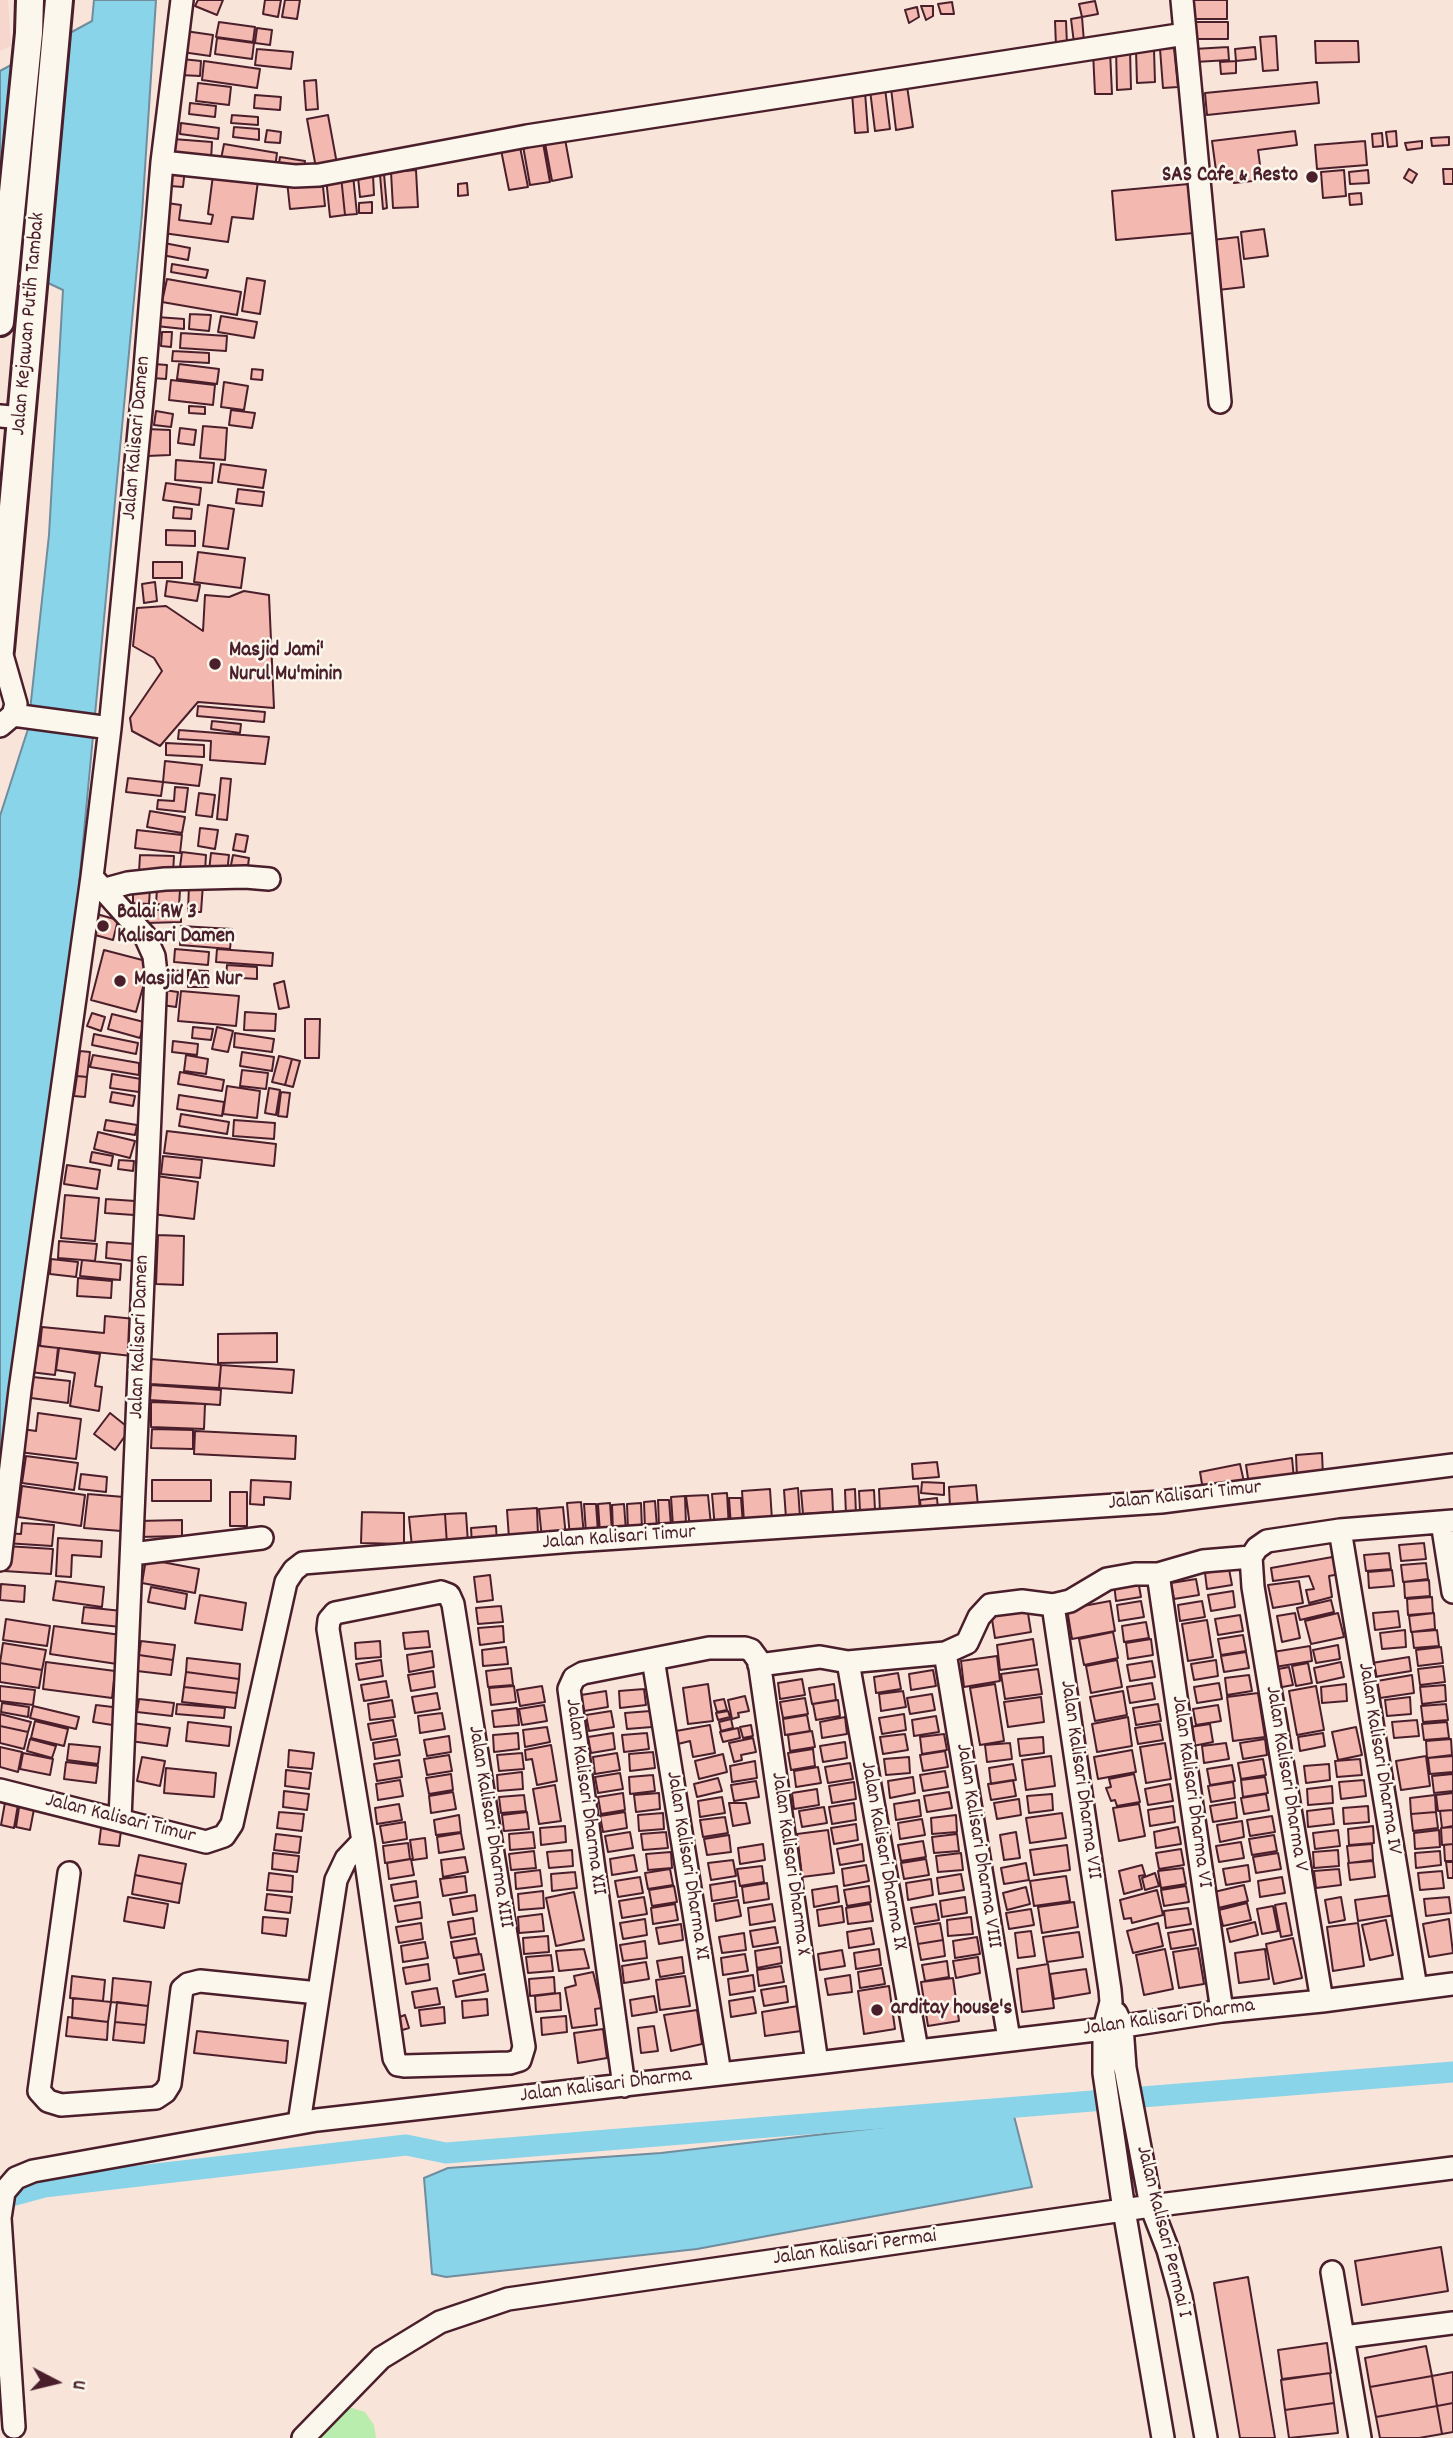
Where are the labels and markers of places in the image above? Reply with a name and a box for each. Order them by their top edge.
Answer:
place label: SAS Cafe & Resto [1162,164,1298,190]
marker: SAS Cafe & Resto [1304,169,1320,185]
place label: Masjid Jami' Nurul Mu'minin [229,639,342,689]
marker: Masjid Jami' Nurul Mu'minin [207,656,223,672]
place label: Balai RW 3 Kalisari Damen [117,901,235,951]
marker: Balai RW 3 Kalisari Damen [95,918,111,934]
place label: Masjid An Nur [134,968,242,994]
marker: Masjid An Nur [112,973,128,989]
place label: arditay house's [891,1997,1012,2023]
marker: arditay house's [869,2002,885,2018]

